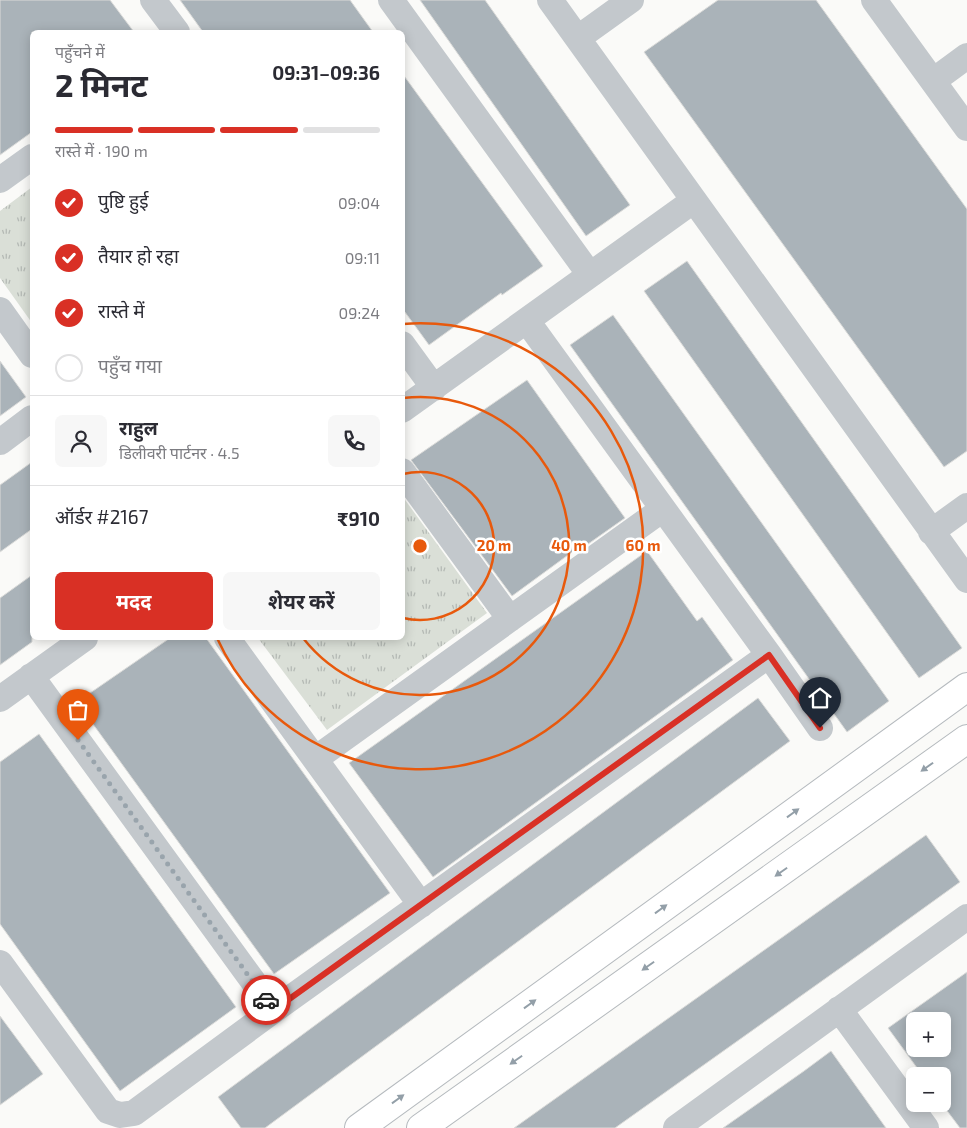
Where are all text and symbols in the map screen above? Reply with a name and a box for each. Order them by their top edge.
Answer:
text: पहुँचने में [55,42,105,61]
text: 09:31–09:36 [272,61,380,84]
text: 2 मिनट [55,65,148,103]
text: रास्ते में · 190 m [55,141,148,160]
icon: check [55,189,83,217]
text: पुष्टि हुई [98,189,148,212]
text: 09:04 [338,193,380,212]
icon: check [55,244,83,272]
text: तैयार हो रहा [98,244,179,267]
text: 09:11 [345,248,380,267]
icon: check [55,299,83,327]
text: रास्ते में [98,299,145,322]
text: 09:24 [339,303,380,322]
text: पहुँच गया [98,354,162,377]
button: person [55,415,107,467]
button: phone [328,415,380,467]
text: राहुल [119,416,158,439]
text: डिलीवरी पार्टनर · 4.5 [119,443,240,462]
text: ऑर्डर #2167 [55,505,148,528]
text: ₹910 [337,507,380,530]
text: 20 m [477,536,511,554]
text: 40 m [551,536,587,554]
text: 60 m [626,536,660,554]
centre of rings [411,537,429,555]
button: मदद [55,572,213,630]
button: शेयर करें [223,572,380,630]
pin [799,677,841,728]
icon: home [806,684,834,712]
pin [57,689,99,740]
icon: bag [64,696,92,724]
one-way arrow [920,762,934,772]
one-way arrow [786,808,800,818]
one-way arrow [774,867,788,877]
one-way arrow [654,904,668,914]
one-way arrow [642,961,655,971]
courier [241,975,291,1025]
icon: car [252,986,280,1014]
one-way arrow [523,999,537,1009]
map controls [906,1012,951,1112]
button: + [906,1012,951,1057]
one-way arrow [510,1055,523,1066]
button: − [906,1067,951,1112]
one-way arrow [391,1094,404,1105]

